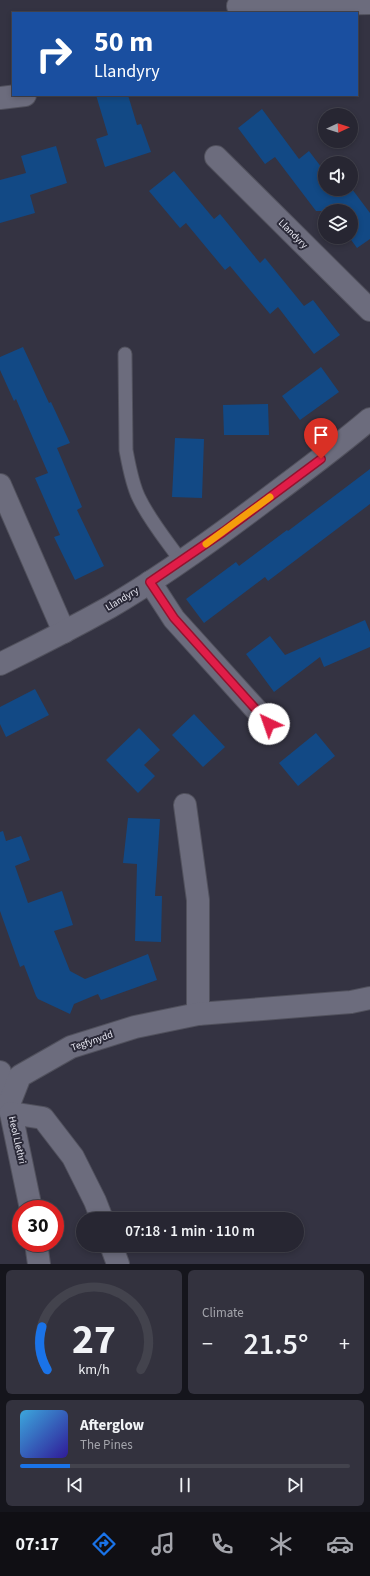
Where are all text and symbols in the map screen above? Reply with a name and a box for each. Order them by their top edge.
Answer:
text: 50 m [94,22,153,62]
icon: right [28,28,80,80]
text: Llandyry [94,59,160,84]
north arrow [318,108,358,148]
map controls [318,108,358,244]
button: sound [318,156,358,196]
button: layers [318,204,358,244]
street label: Llandyry [275,216,311,252]
pin [304,418,338,459]
icon: arrive [310,424,332,446]
street label: Llandyry [103,583,142,614]
position arrow [248,703,290,745]
street label: Tegfynydd [69,1027,115,1055]
street label: Heol Llethri [5,1115,29,1165]
speed limit sign: 30 [12,1200,64,1252]
text: 07:18 · 1 min · 110 m [125,1221,255,1242]
text: Climate [202,1304,244,1322]
text: 27 [72,1310,116,1370]
text: 21.5° [244,1323,308,1366]
text: − [202,1328,213,1360]
text: + [339,1328,350,1360]
text: km/h [78,1359,110,1380]
text: Afterglow [80,1415,144,1436]
text: The Pines [80,1436,133,1454]
icon: previous [64,1474,86,1496]
icon: pause [174,1474,196,1496]
icon: next [284,1474,306,1496]
icon: directions [90,1530,118,1558]
icon: music [149,1530,177,1558]
icon: phone [208,1530,236,1558]
icon: climate [267,1530,295,1558]
icon: car [326,1530,354,1558]
text: 07:17 [16,1532,59,1557]

